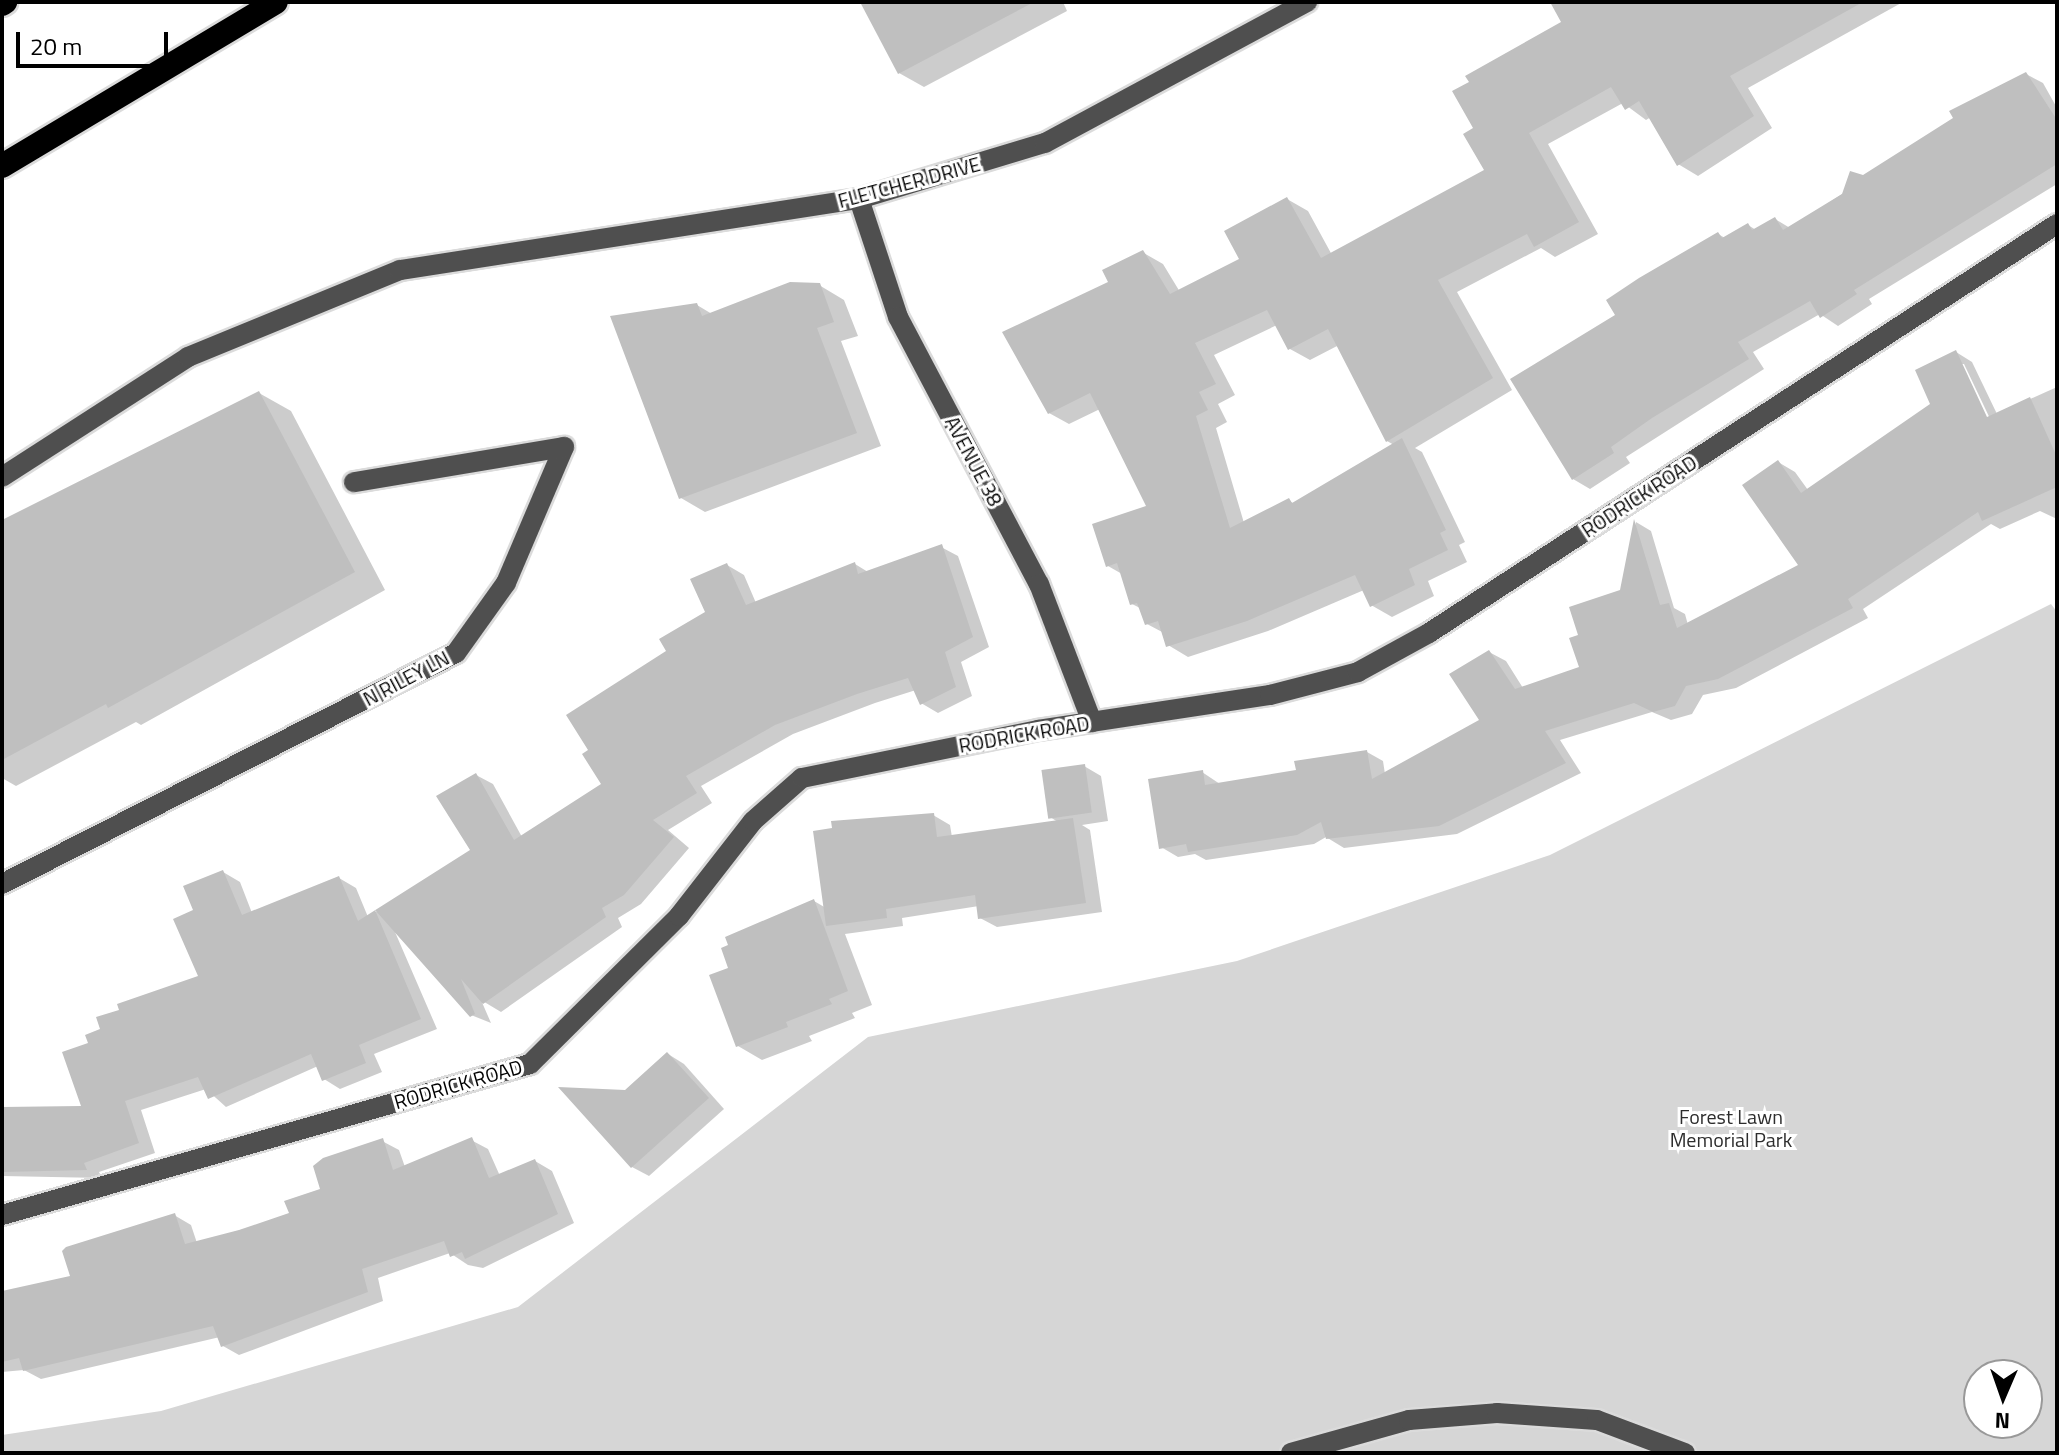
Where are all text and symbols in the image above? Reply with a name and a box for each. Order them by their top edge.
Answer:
scale bar [20,16,172,66]
text: 20 m [30,28,82,64]
street label: FLETCHER DRIVE [835,151,983,213]
street label: AVENUE 38 [940,412,1008,510]
street label: RODRICK ROAD [1577,450,1701,542]
street label: N RILEY LN [359,645,453,711]
street label: RODRICK ROAD [957,711,1091,757]
street label: RODRICK ROAD [391,1054,525,1114]
park label: Forest Lawn Memorial Park [1670,1104,1792,1151]
north arrow [1963,1359,2043,1439]
text: N [1994,1404,2010,1438]

